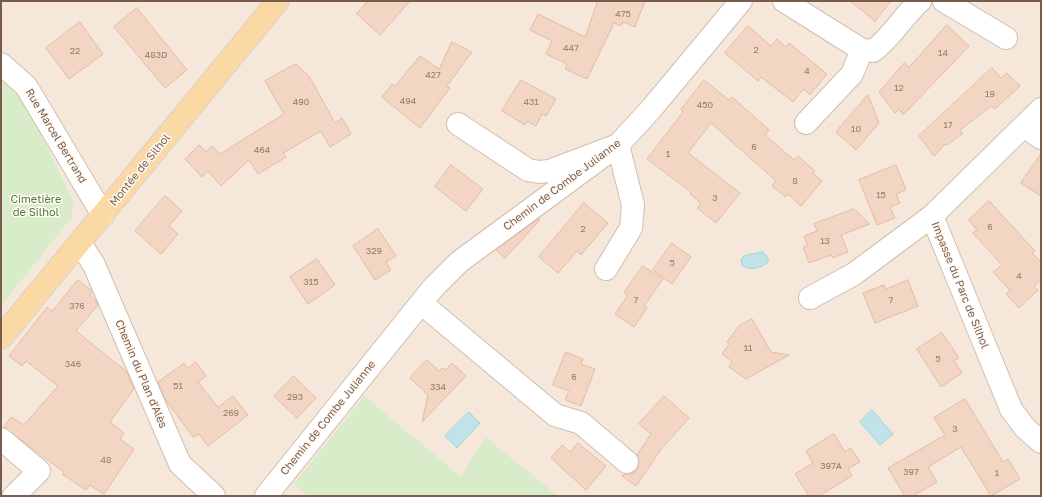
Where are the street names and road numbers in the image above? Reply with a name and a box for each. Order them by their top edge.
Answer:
street label: Rue Marcel Bertrand [22,86,90,186]
street label: Montée de Silhol [107,131,173,209]
street label: Chemin de Combe Julianne [501,136,623,234]
street label: Impasse du Parc de Silhol [928,220,992,350]
street label: Chemin du Plan d'Alès [112,318,170,430]
street label: Chemin de Combe Julianne [278,358,378,478]

